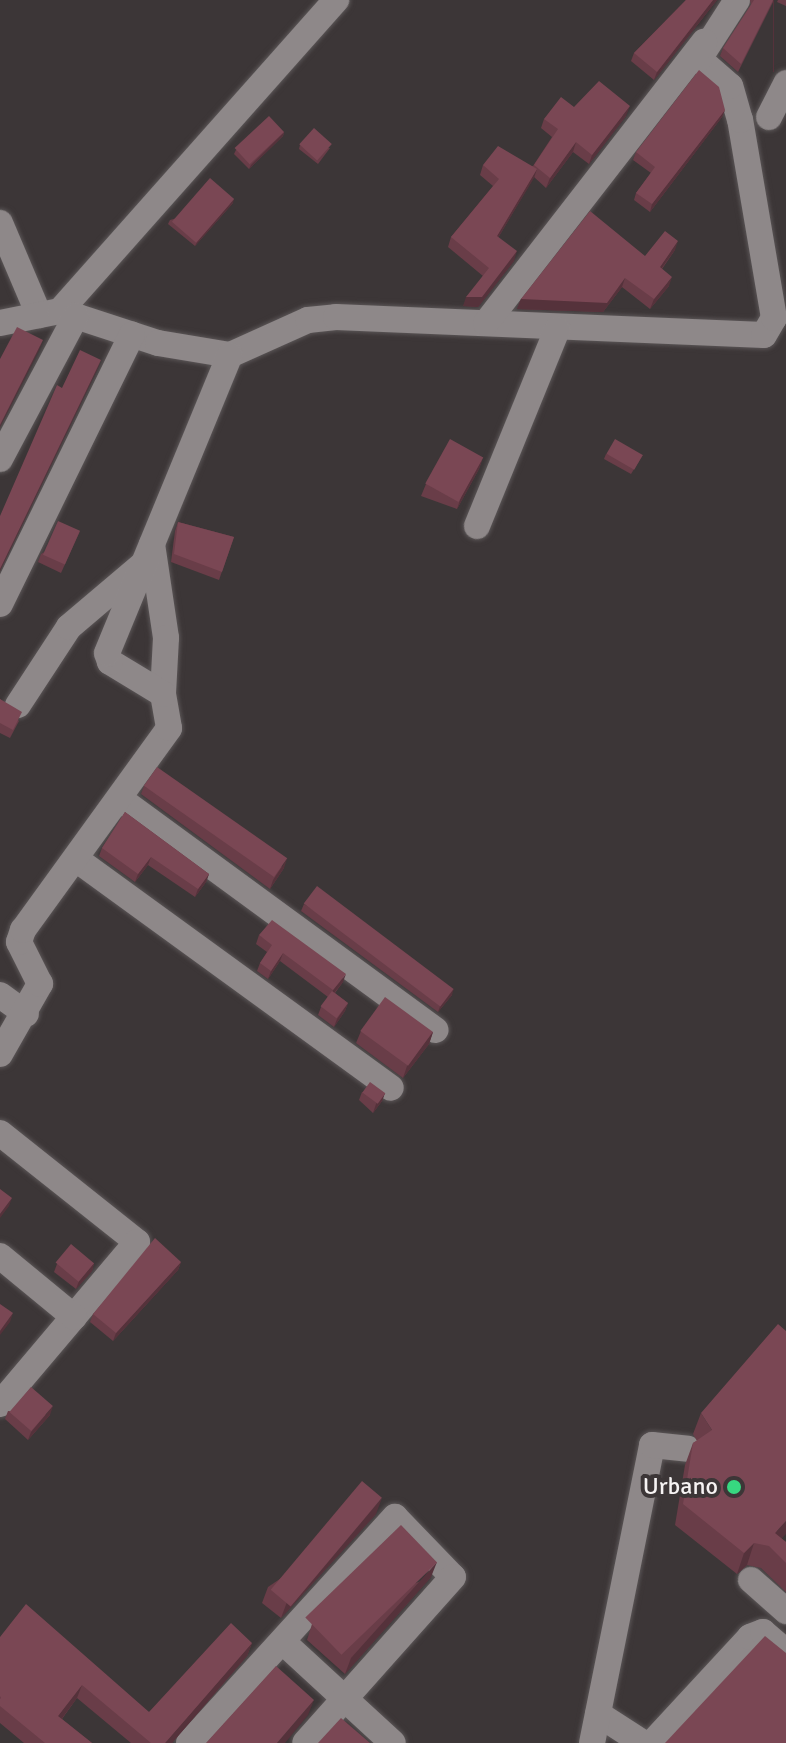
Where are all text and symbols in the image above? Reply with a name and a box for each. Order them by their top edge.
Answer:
place label: Urbano [643,1473,718,1501]
marker: Urbano [725,1478,743,1496]

